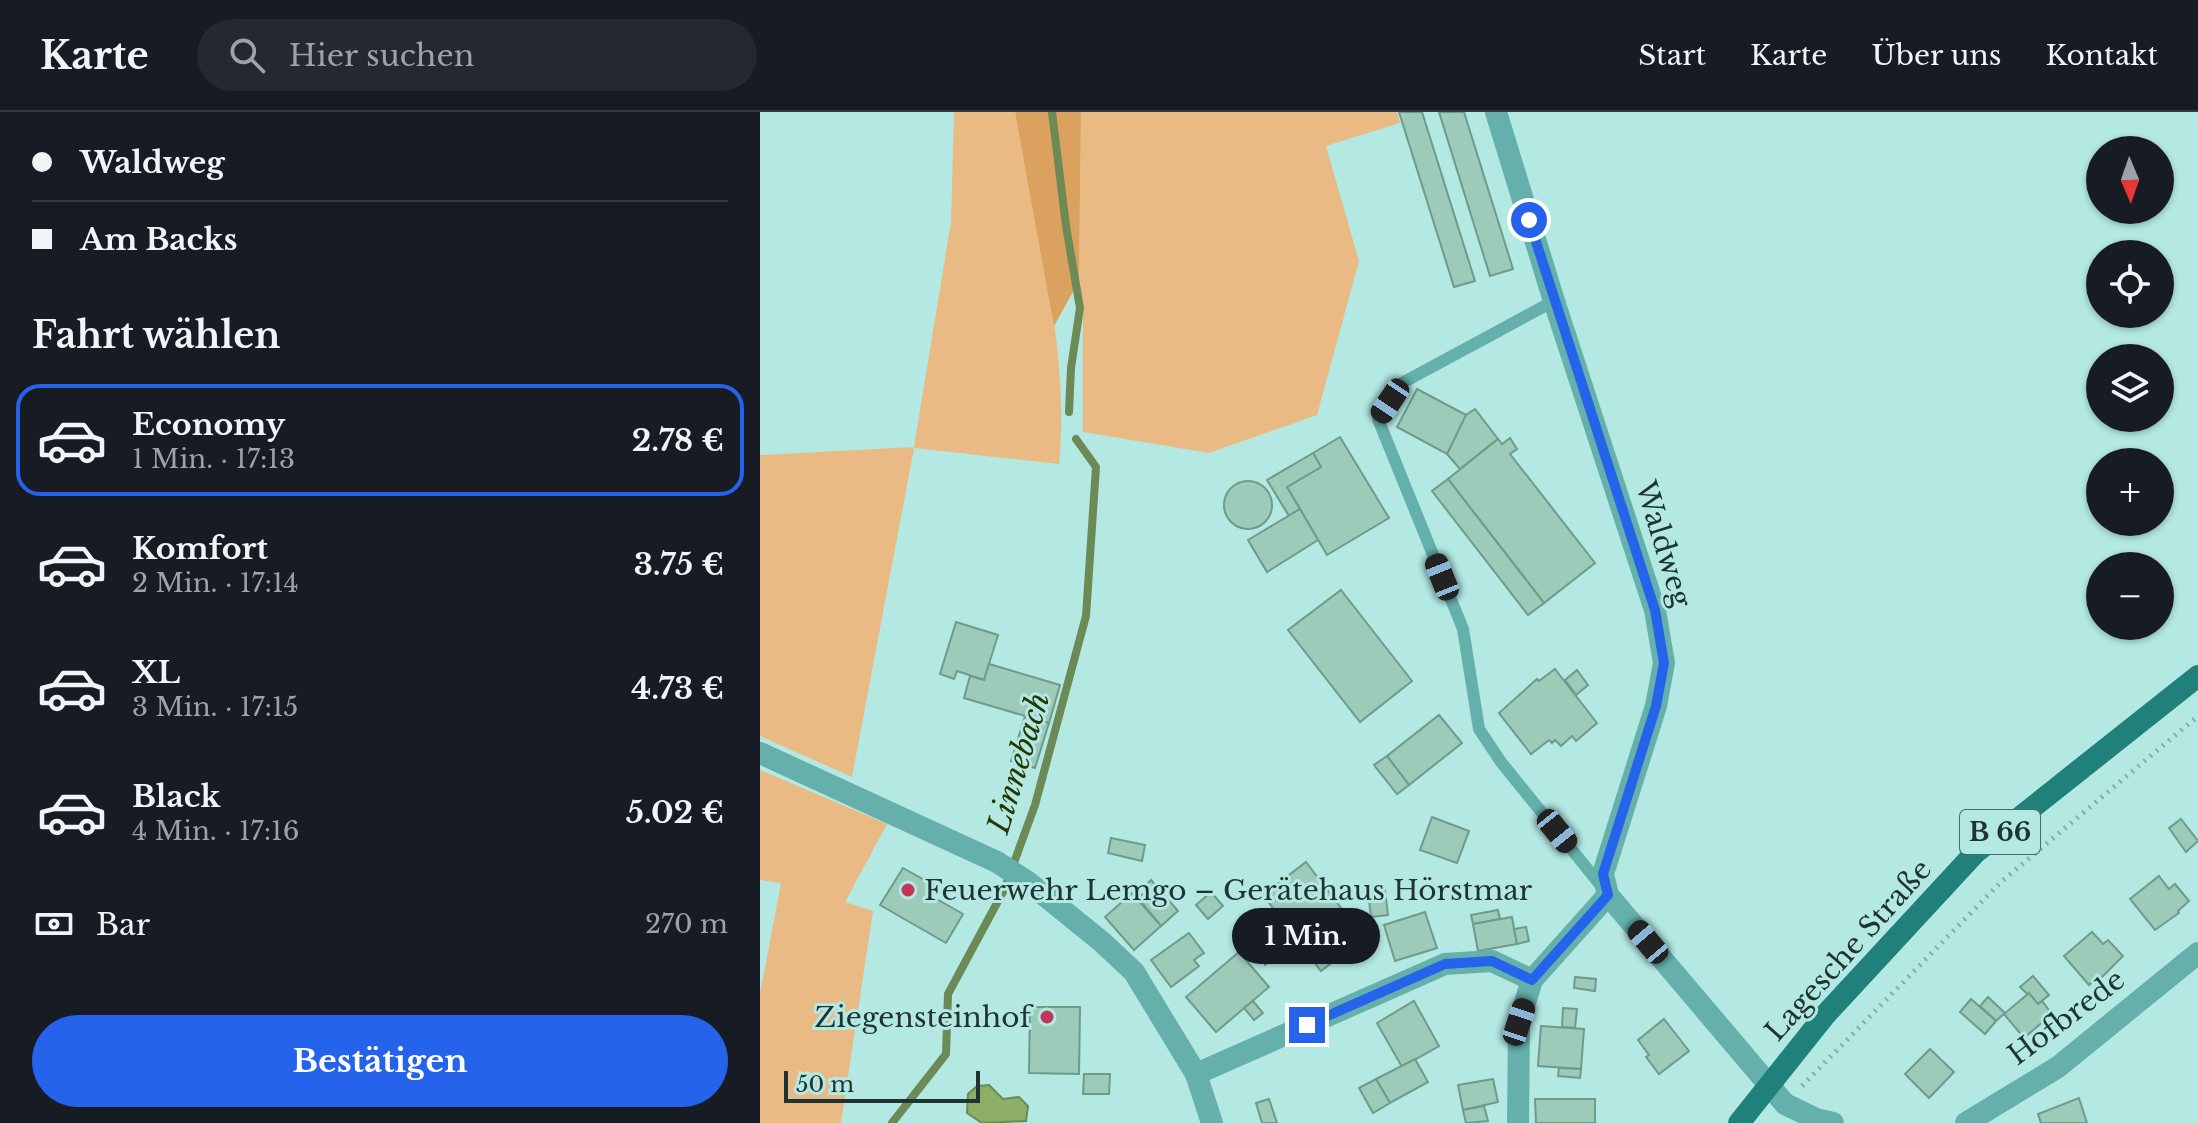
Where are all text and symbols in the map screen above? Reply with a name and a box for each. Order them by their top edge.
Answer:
search box [197,19,757,91]
text: Karte [40,32,149,79]
icon: search [225,33,269,77]
text: Hier suchen [289,37,474,74]
text: Start [1638,38,1706,73]
text: Karte [1750,38,1827,73]
text: Über uns [1871,38,2001,73]
text: Kontakt [2045,38,2158,73]
north arrow [2086,136,2174,224]
map controls [2086,136,2174,640]
text: Waldweg [80,144,225,181]
route start [1511,202,1547,238]
text: Am Backs [80,221,237,258]
button: locate [2086,240,2174,328]
text: Fahrt wählen [32,313,280,358]
button: layers [2086,344,2174,432]
car [1367,374,1413,428]
icon: car [36,404,108,476]
text: Economy [132,406,285,443]
text: 2.78 € [632,422,724,459]
text: 1 Min. · 17:13 [132,443,295,475]
button: + [2086,448,2174,536]
street label: Waldweg [1627,476,1700,613]
icon: car [36,528,108,600]
text: Komfort [132,530,268,567]
text: 3.75 € [634,546,724,583]
car [1422,550,1462,604]
button: − [2086,552,2174,640]
text: 2 Min. · 17:14 [132,567,299,599]
icon: car [36,652,108,724]
text: XL [132,654,180,691]
text: 4.73 € [631,670,724,707]
water label: Linnebach [979,688,1057,839]
text: 3 Min. · 17:15 [132,691,298,723]
icon: car [36,776,108,848]
text: Black [132,778,220,815]
text: 5.02 € [626,794,724,831]
car [1533,805,1581,857]
road number: B 66 [1960,810,2040,854]
text: 4 Min. · 17:16 [132,815,299,847]
street label: Lagesche Straße [1758,852,1939,1048]
place label: Feuerwehr Lemgo – Gerätehaus Hörstmar [924,873,1533,908]
marker: Feuerwehr Lemgo – Gerätehaus Hörstmar [899,881,917,899]
icon: cash [32,902,76,946]
text: Bar [96,906,150,943]
text: 270 m [645,908,728,940]
callout: 1 Min. [1233,909,1381,965]
car [1623,916,1673,968]
text: 1 Min. [1264,920,1348,952]
street label: Hofbrede [2001,962,2132,1073]
car [1500,995,1538,1049]
place label: Ziegensteinhof [815,1000,1034,1035]
route end [1289,1007,1325,1043]
marker: Ziegensteinhof [1038,1008,1056,1026]
button: Bestätigen [32,1015,728,1107]
scale bar [784,1067,980,1103]
text: 50 m [796,1071,854,1098]

